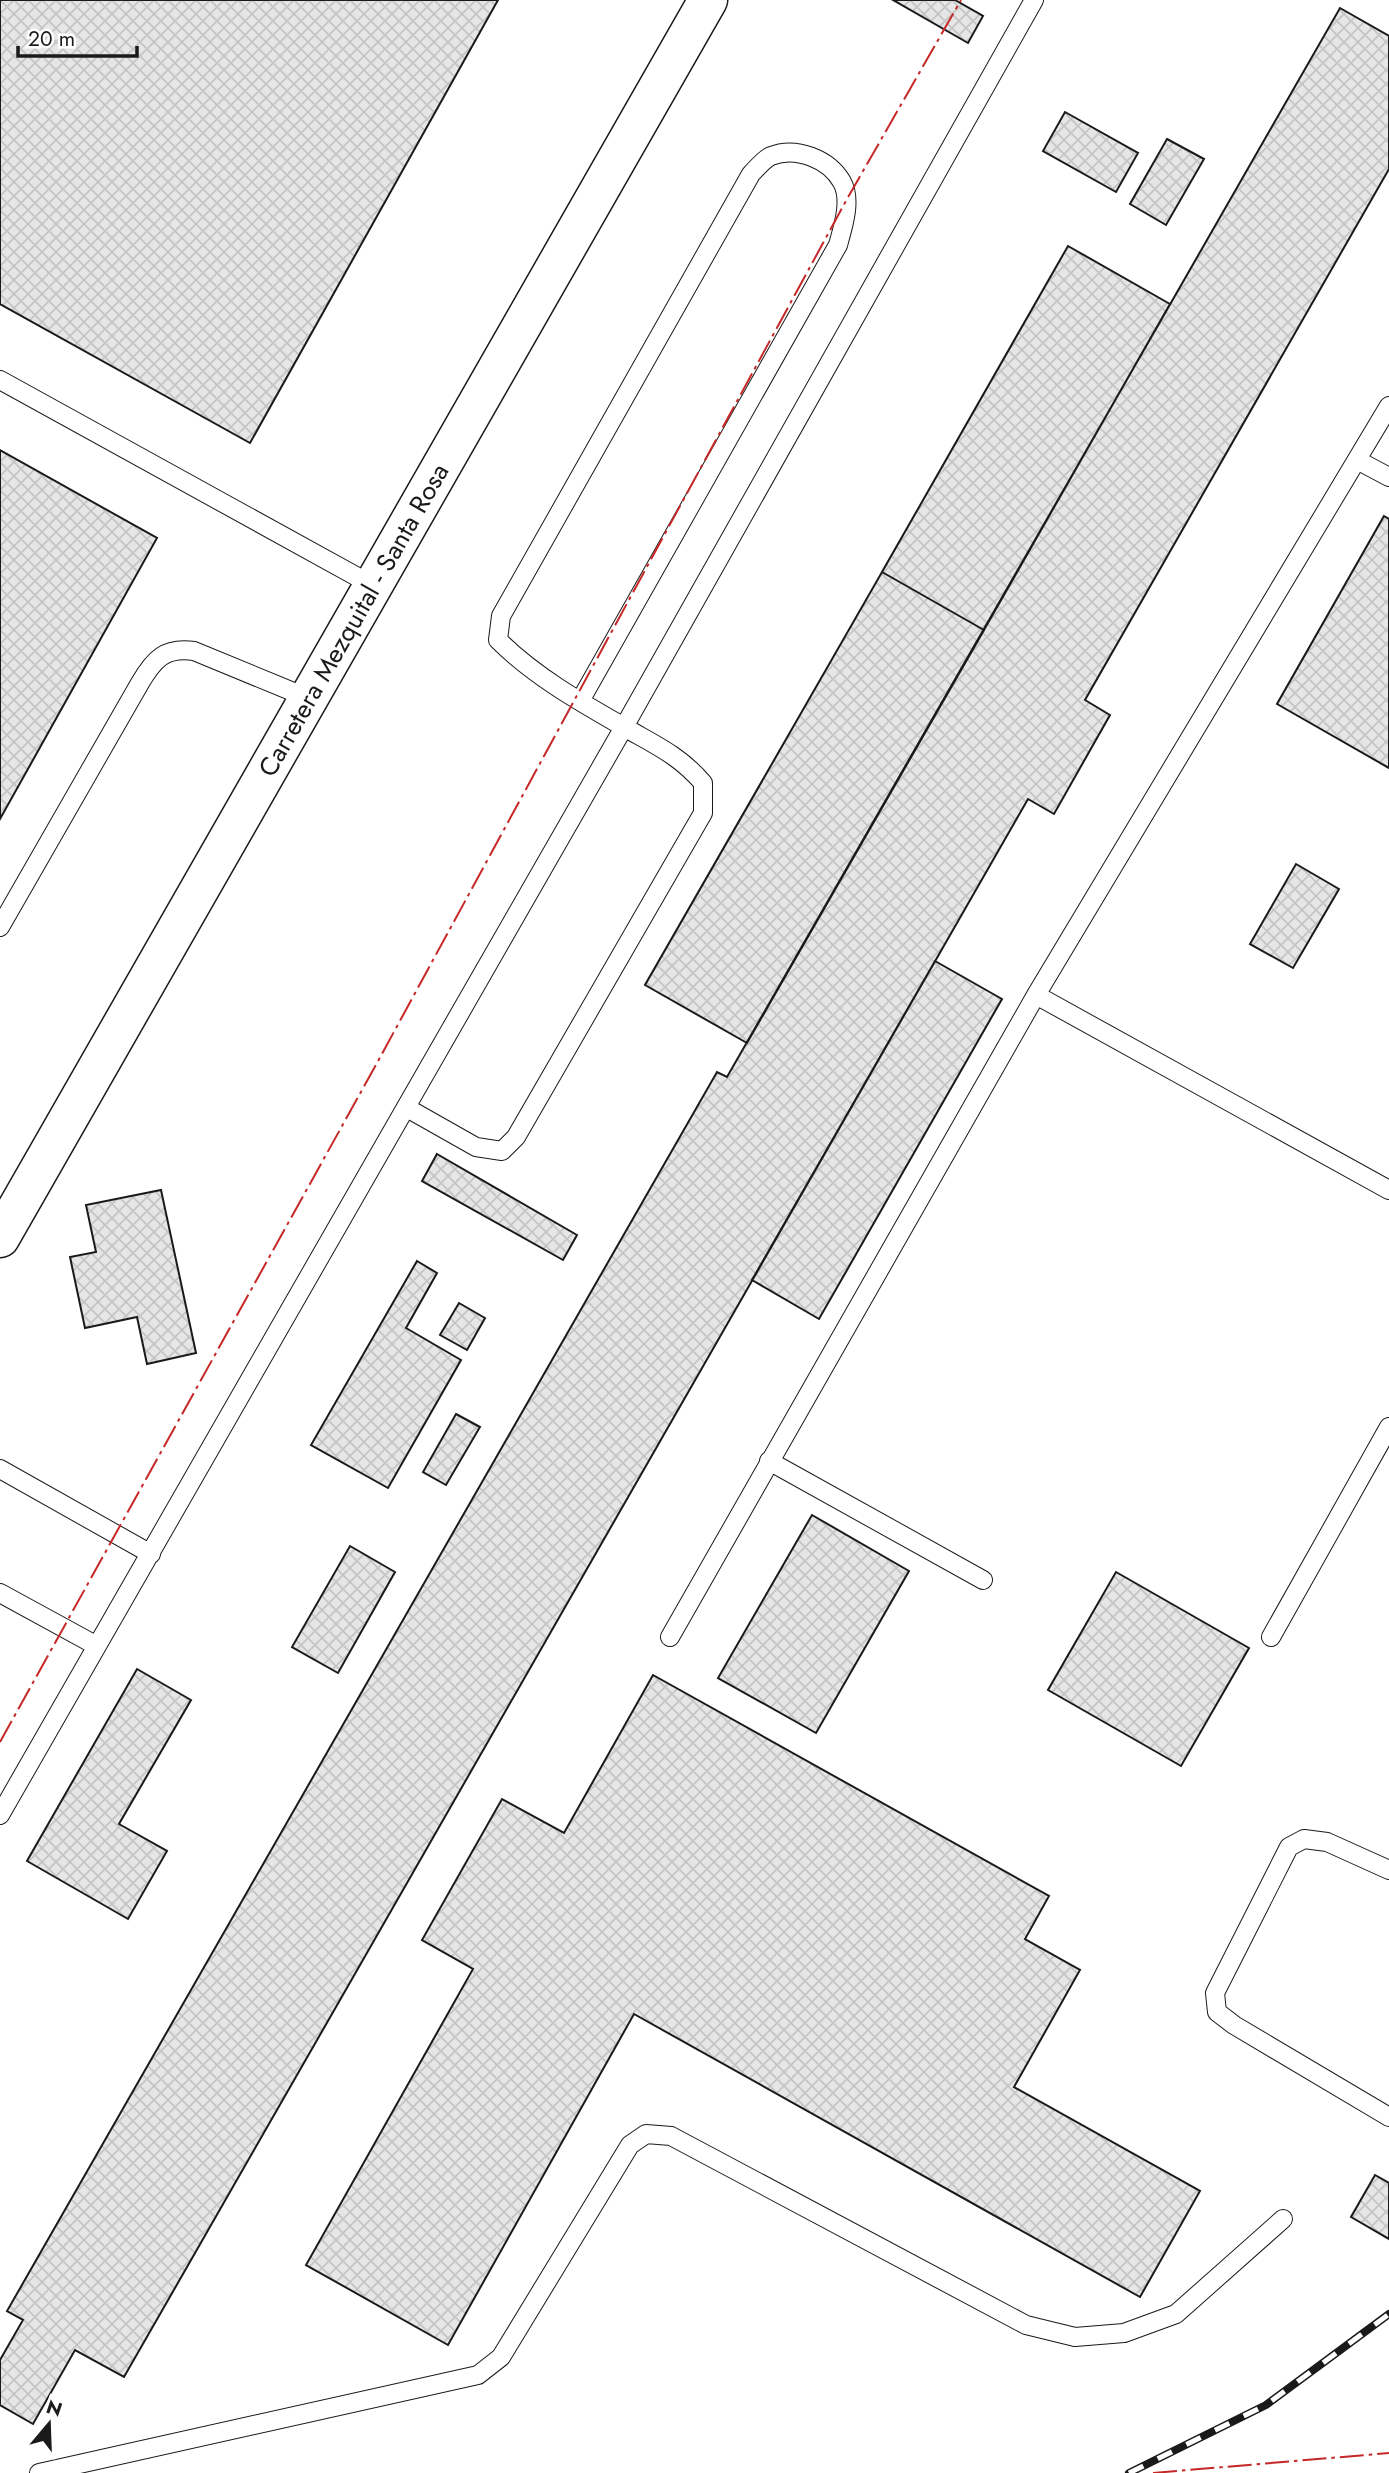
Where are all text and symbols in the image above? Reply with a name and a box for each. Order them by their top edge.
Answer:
scale bar [18,14,136,58]
text: 20 m [28,24,75,54]
street label: Carretera Mezquital - Santa Rosa [249,456,458,784]
north arrow [14,2389,84,2459]
text: N [43,2393,66,2424]

